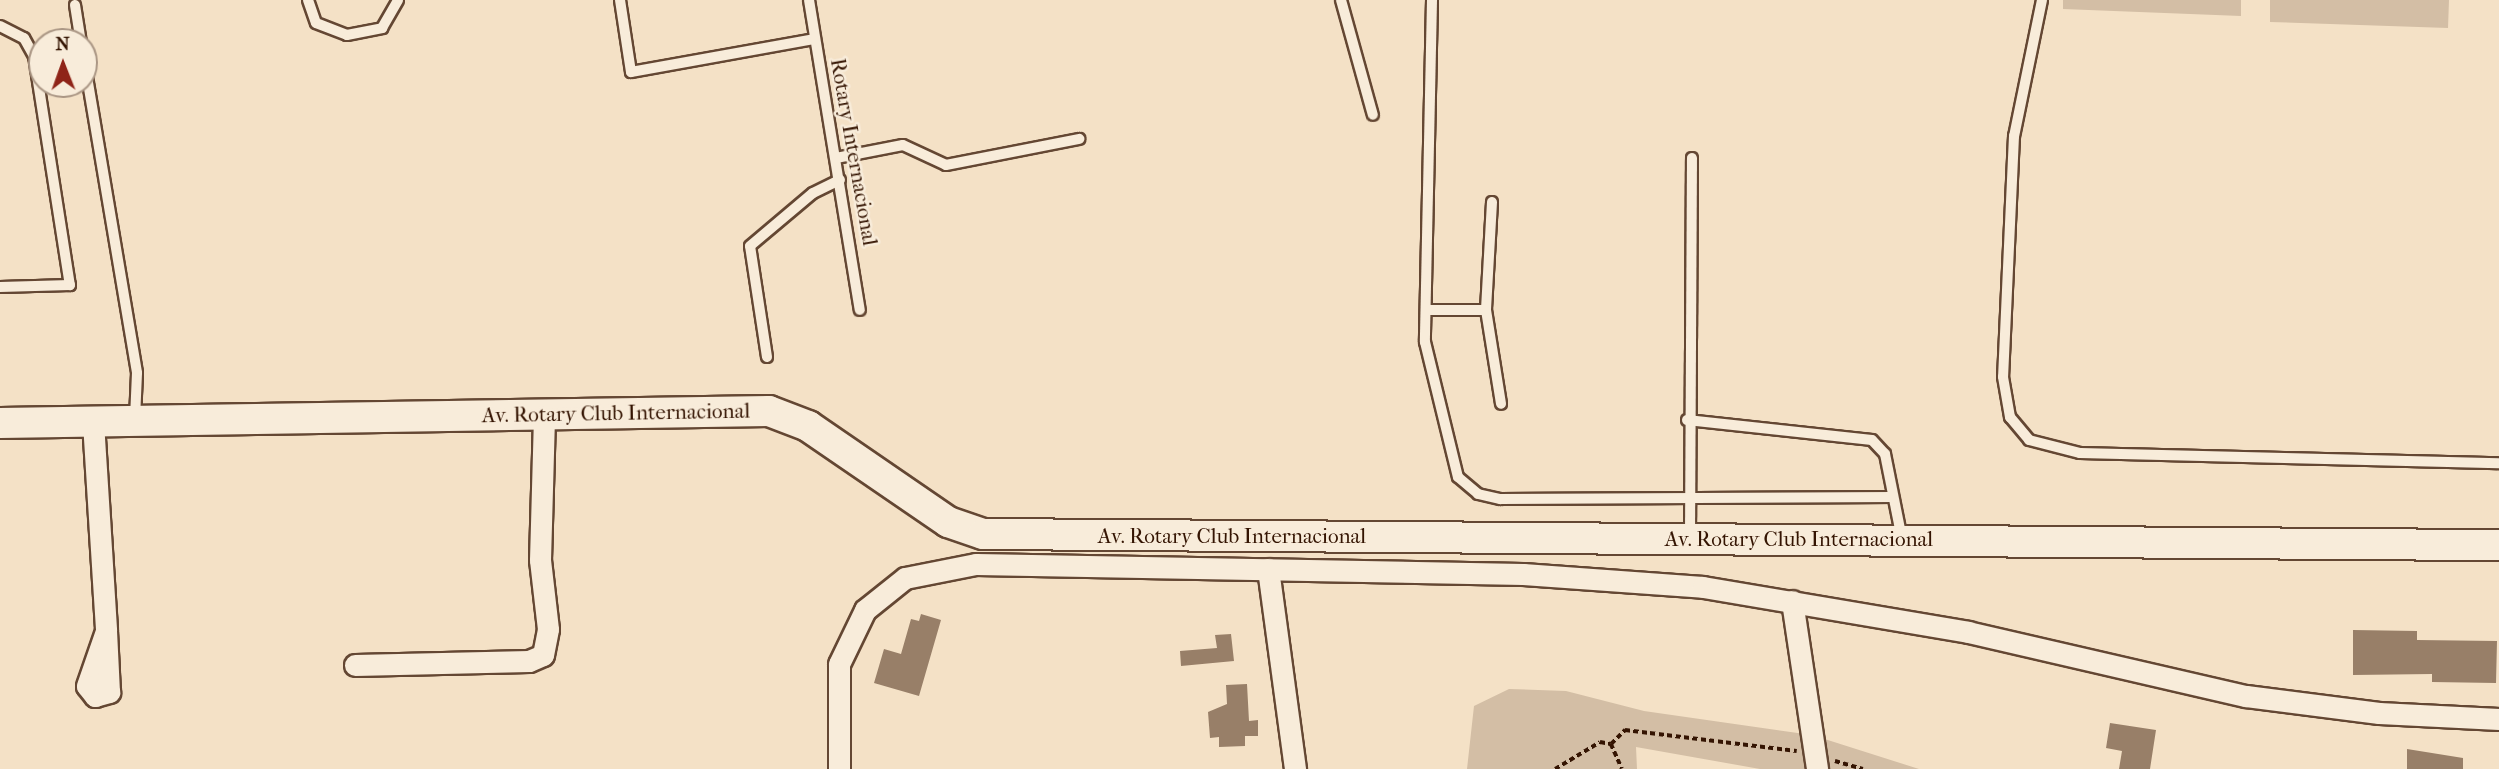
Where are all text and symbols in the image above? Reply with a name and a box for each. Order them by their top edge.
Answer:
north arrow [28,28,98,98]
text: N [55,33,70,55]
street label: Rotary Internacional [825,56,883,248]
street label: Av. Rotary Club Internacional [482,398,750,428]
street label: Av. Rotary Club Internacional [1098,523,1366,549]
street label: Av. Rotary Club Internacional [1665,526,1933,552]

